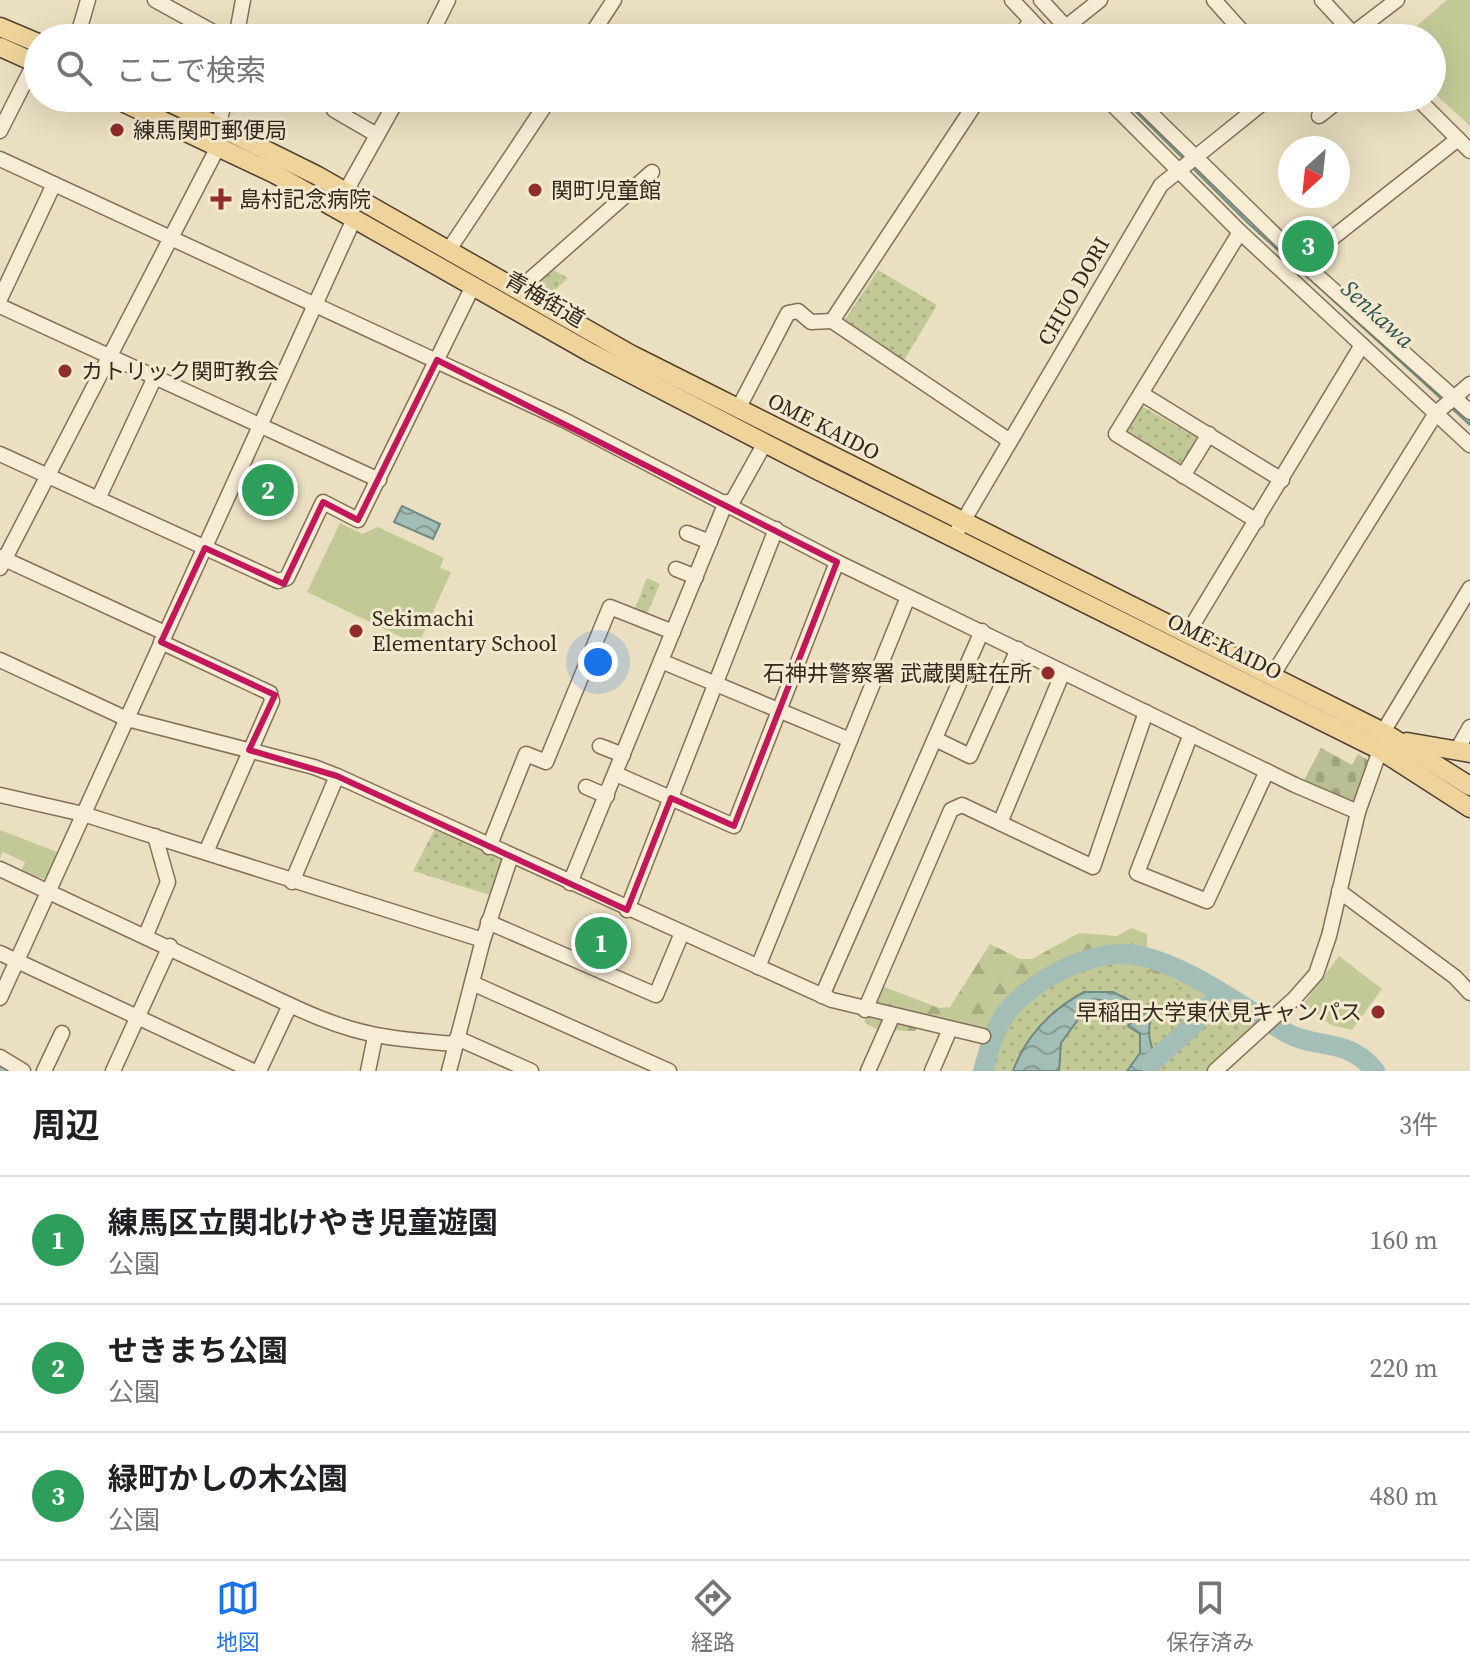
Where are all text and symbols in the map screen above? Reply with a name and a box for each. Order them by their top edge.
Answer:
search box [24,24,1446,112]
icon: search [52,46,96,90]
text: ここで検索 [116,50,266,91]
place label: 練馬関町郵便局 [133,115,287,145]
marker: 練馬関町郵便局 [108,121,126,139]
north arrow [1278,136,1350,208]
place label: 関町児童館 [551,175,661,205]
marker: 関町児童館 [526,181,544,199]
place label: 島村記念病院 [239,184,371,214]
marker: 島村記念病院 [210,188,232,210]
pin: 3 [1282,216,1334,276]
street label: CHUO DORI [1030,231,1116,351]
street label: 青梅街道 [499,264,591,334]
water label: Senkawa [1334,272,1422,356]
place label: カトリック関町教会 [81,356,279,386]
marker: カトリック関町教会 [56,362,74,380]
street label: OME KAIDO [763,385,885,467]
pin: 2 [242,460,294,520]
place label: Sekimachi Elementary School [372,603,557,658]
street label: OME-KAIDO [1163,605,1287,687]
marker: Sekimachi Elementary School [347,622,365,640]
your location [578,642,618,682]
place label: 石神井警察署 武蔵関駐在所 [763,658,1032,688]
marker: 石神井警察署 武蔵関駐在所 [1039,664,1057,682]
pin: 1 [575,913,627,973]
place label: 早稲田大学東伏見キャンパス [1076,997,1362,1027]
marker: 早稲田大学東伏見キャンパス [1369,1003,1387,1021]
text: 周辺 [32,1102,100,1148]
text: 3件 [1399,1107,1438,1143]
text: 練馬区立関北けやき児童遊園 [108,1202,498,1243]
text: 1 [51,1222,65,1258]
text: 160 m [1370,1222,1438,1258]
text: 公園 [108,1246,160,1282]
text: せきまち公園 [108,1330,288,1371]
text: 2 [51,1350,65,1386]
text: 220 m [1370,1350,1438,1386]
text: 公園 [108,1374,160,1410]
text: 緑町かしの木公園 [108,1458,348,1499]
text: 3 [51,1478,65,1514]
text: 480 m [1370,1478,1438,1514]
text: 公園 [108,1502,160,1538]
tab: 地図 [216,1576,260,1657]
tab: 経路 [691,1576,735,1657]
tab: 保存済み [1166,1576,1254,1657]

